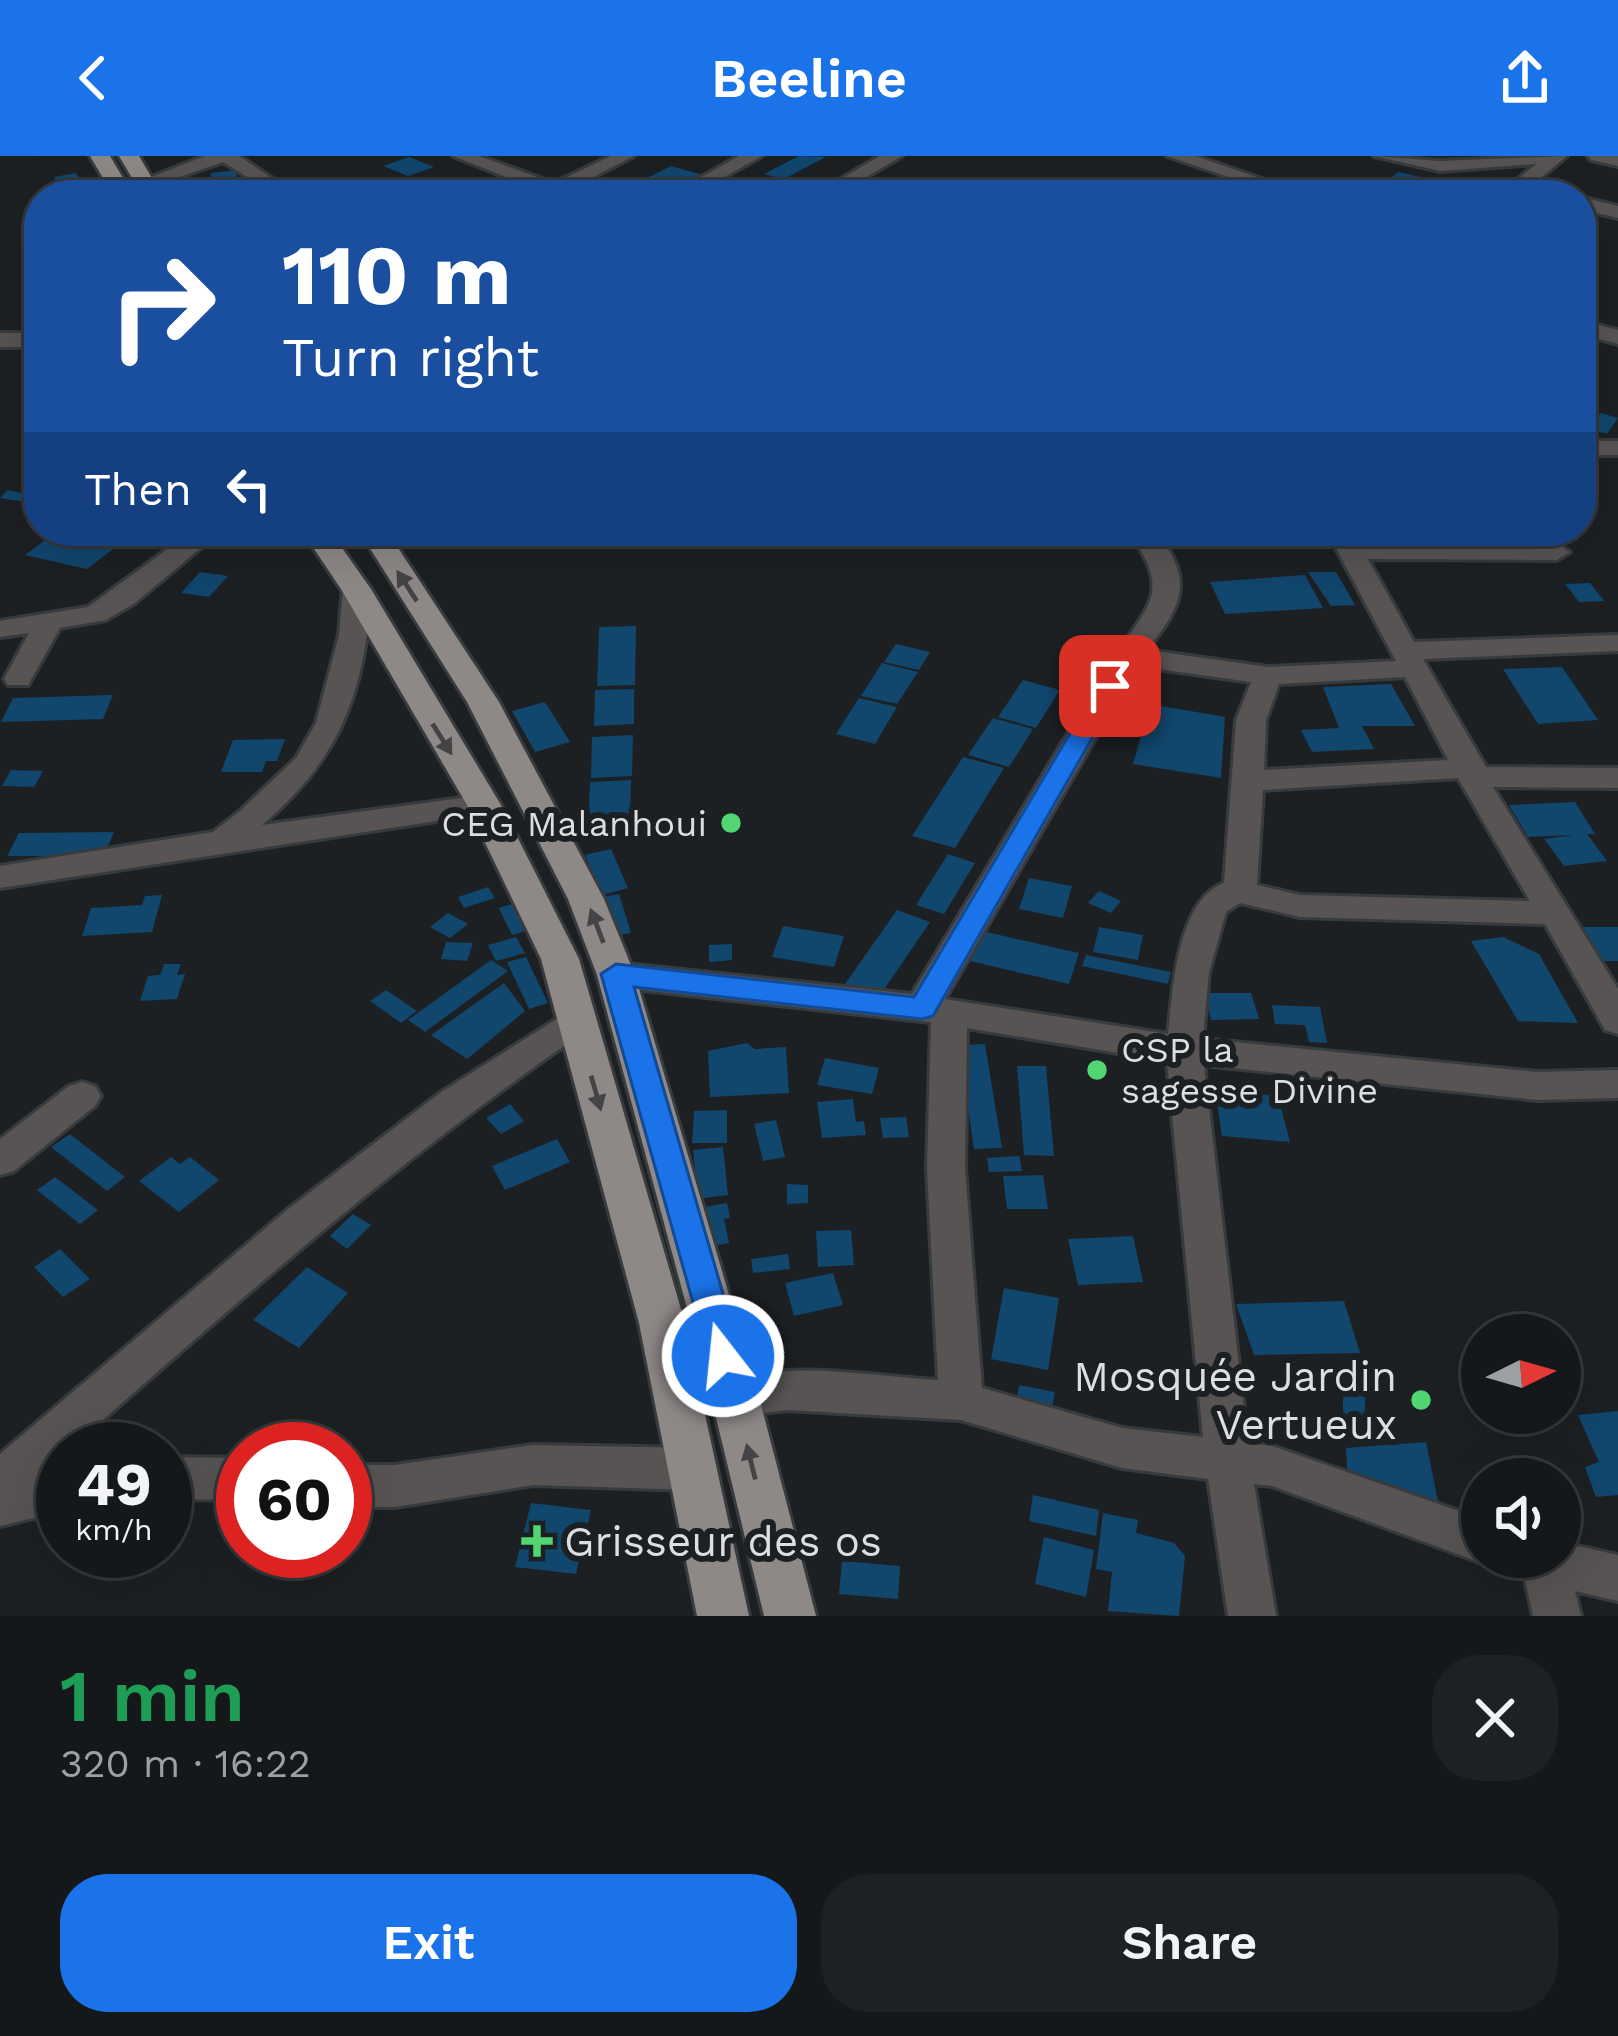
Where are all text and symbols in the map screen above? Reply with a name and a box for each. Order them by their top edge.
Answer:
icon: back [60,45,126,111]
icon: share [1492,45,1558,111]
text: Beeline [711,47,907,110]
text: 110 m [282,226,512,324]
icon: right [84,228,240,384]
text: Turn right [282,326,539,389]
icon: left [216,456,282,522]
text: Then [84,463,192,516]
one-way arrow [396,570,418,602]
pin [1059,635,1161,737]
icon: arrive [1077,653,1143,719]
one-way arrow [430,722,452,755]
place label: CEG Malanhoui [441,803,707,845]
marker: CEG Malanhoui [718,810,744,836]
one-way arrow [586,907,605,943]
place label: CSP la sagesse Divine [1121,1029,1378,1112]
marker: CSP la sagesse Divine [1084,1057,1110,1083]
one-way arrow [588,1076,606,1112]
position arrow [660,1293,786,1419]
north arrow [1461,1314,1581,1434]
map controls [1461,1314,1581,1578]
place label: Mosquée Jardin Vertueux [1073,1352,1397,1449]
marker: Mosquée Jardin Vertueux [1408,1387,1434,1413]
speed limit sign: 60 [216,1422,372,1578]
one-way arrow [741,1443,760,1480]
text: 49 [76,1449,152,1520]
button: sound [1461,1458,1581,1578]
text: km/h [75,1512,153,1547]
place label: Grisseur des os [564,1517,882,1566]
marker: Grisseur des os [521,1525,553,1557]
text: 1 min [60,1654,245,1738]
button: close [1432,1655,1558,1781]
text: 320 m · 16:22 [60,1741,311,1786]
button: Exit [60,1874,797,2012]
button: Share [821,1874,1558,2012]

